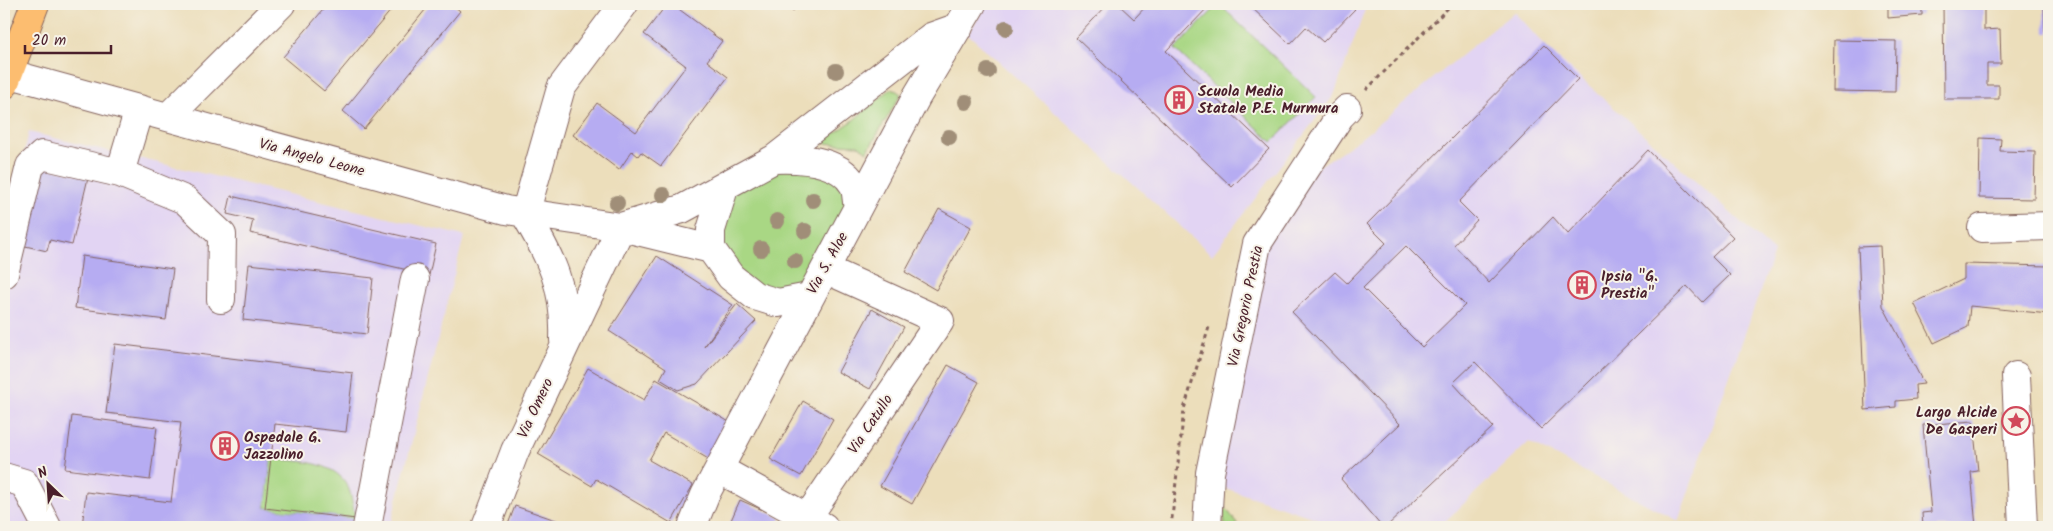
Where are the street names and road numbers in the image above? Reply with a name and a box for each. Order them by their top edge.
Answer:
street label: Via Angelo Leone [256,132,368,184]
street label: Via S. Aloe [801,228,855,299]
street label: Via Gregorio Prestia [1221,243,1271,369]
street label: Via Omero [511,374,560,443]
street label: Via Catullo [842,390,900,459]

